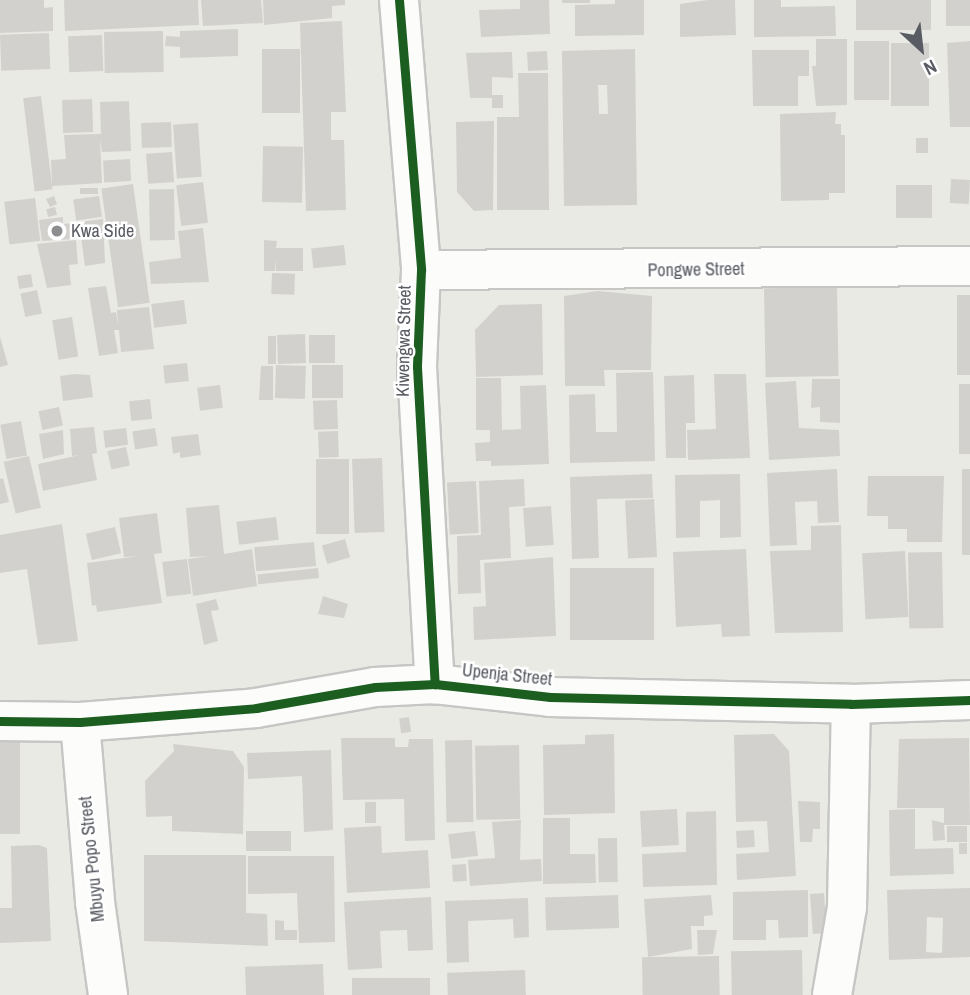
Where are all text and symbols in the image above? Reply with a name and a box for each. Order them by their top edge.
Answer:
north arrow [886,14,956,84]
text: N [920,54,941,82]
place label: Kwa Side [71,220,134,242]
marker: Kwa Side [49,223,65,239]
street label: Pongwe Street [647,258,745,282]
street label: Kiwengwa Street [392,285,416,397]
street label: Upenja Street [461,660,553,690]
street label: Mbuyu Popo Street [75,795,109,923]

